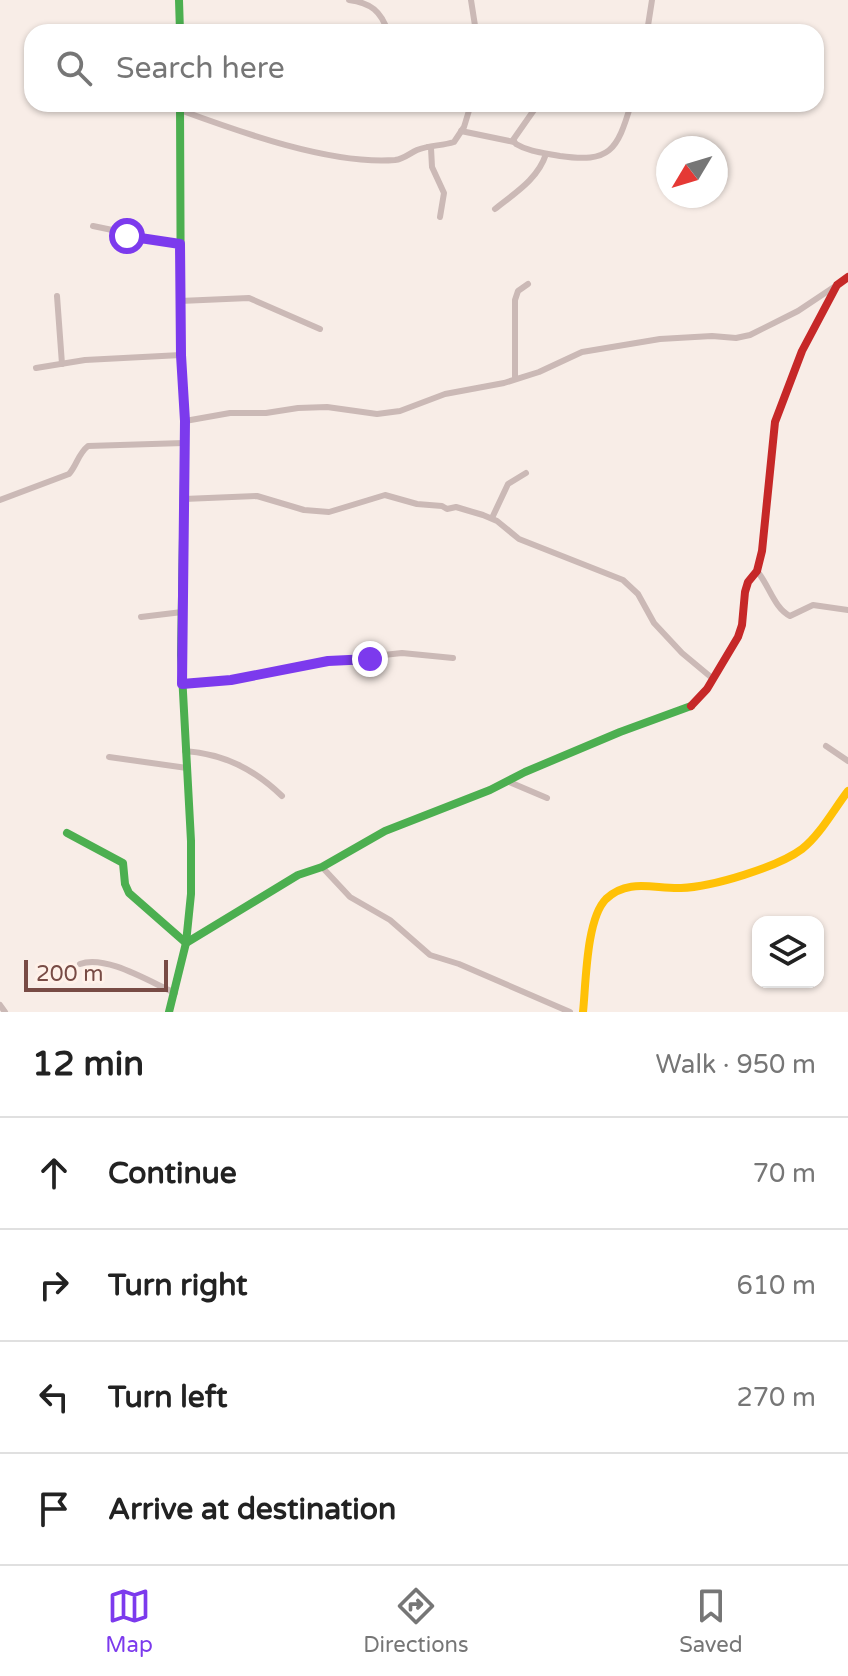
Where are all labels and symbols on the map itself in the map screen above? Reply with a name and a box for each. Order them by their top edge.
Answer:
north arrow [656,136,728,208]
route start [109,218,145,254]
route end [352,641,388,677]
scale bar [24,956,168,992]

